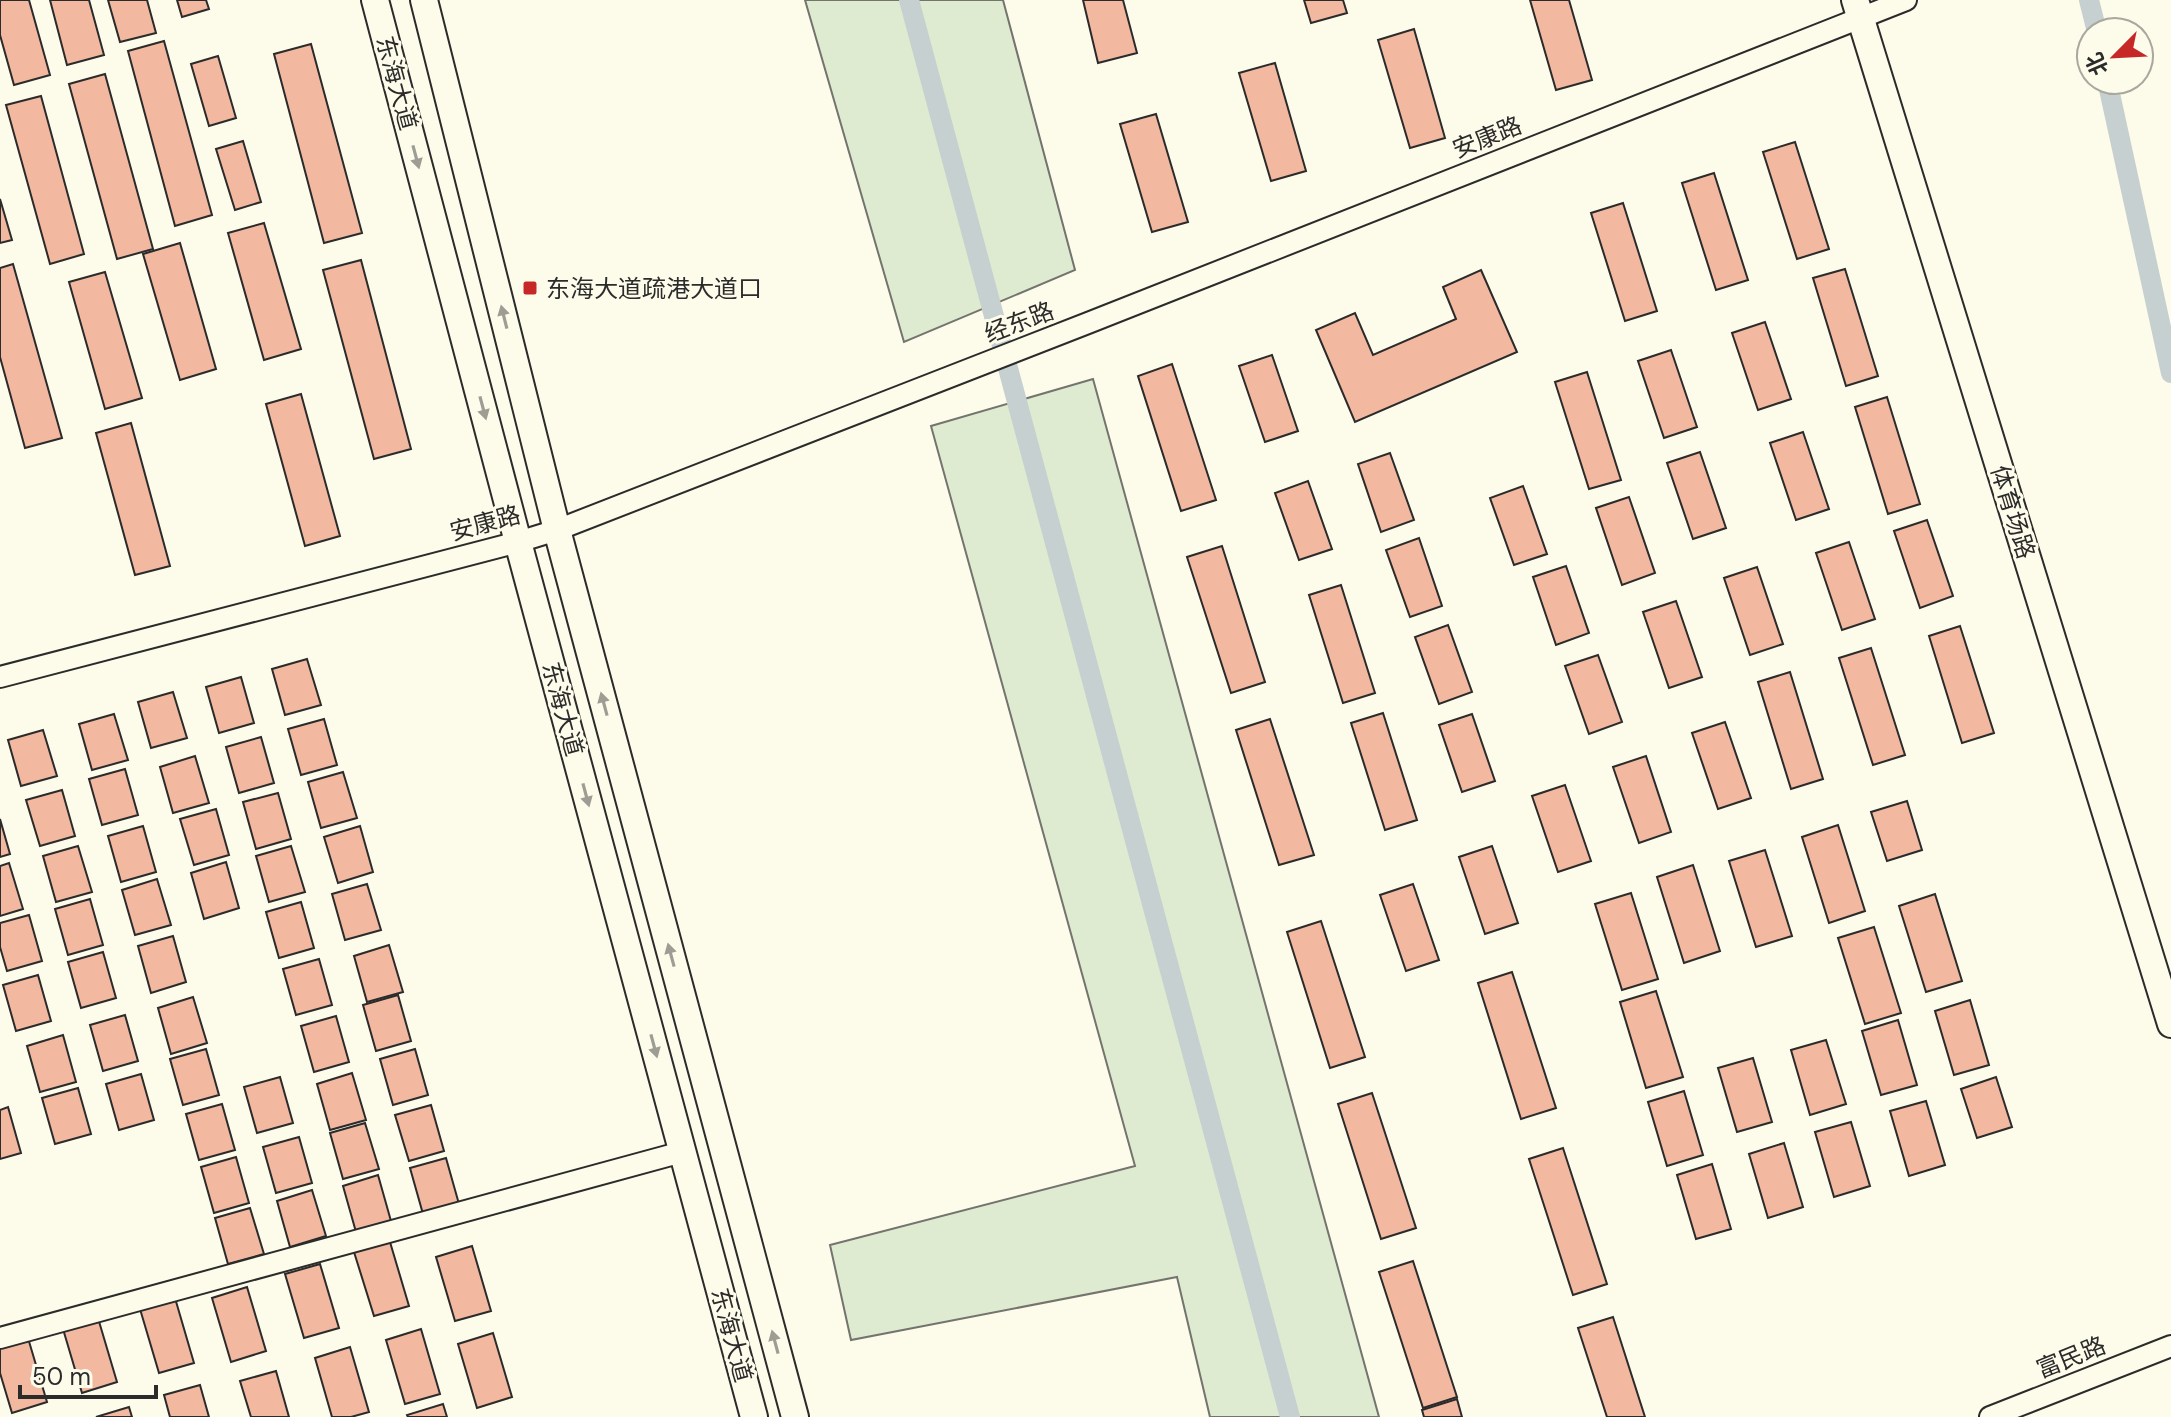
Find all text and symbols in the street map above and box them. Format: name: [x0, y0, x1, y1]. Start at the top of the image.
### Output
north arrow: [2075, 16, 2155, 96]
street label: 东海大道: [370, 33, 424, 133]
text: 北: [2079, 48, 2115, 80]
street label: 安康路: [1448, 109, 1526, 165]
one-way arrow: [411, 144, 423, 169]
place label: 东海大道疏港大道口: [546, 273, 762, 304]
marker: 东海大道疏港大道口: [521, 279, 539, 297]
street label: 经东路: [980, 295, 1058, 349]
one-way arrow: [497, 304, 510, 329]
one-way arrow: [477, 396, 489, 421]
street label: 体育场路: [1984, 462, 2042, 562]
street label: 安康路: [446, 499, 524, 547]
street label: 东海大道: [536, 659, 590, 759]
one-way arrow: [598, 692, 610, 717]
one-way arrow: [580, 782, 592, 807]
one-way arrow: [665, 943, 677, 968]
one-way arrow: [648, 1033, 660, 1058]
street label: 东海大道: [705, 1285, 759, 1385]
one-way arrow: [768, 1329, 781, 1353]
street label: 富民路: [2032, 1329, 2110, 1385]
scale bar: [20, 1349, 156, 1399]
text: 50 m: [32, 1361, 91, 1392]

